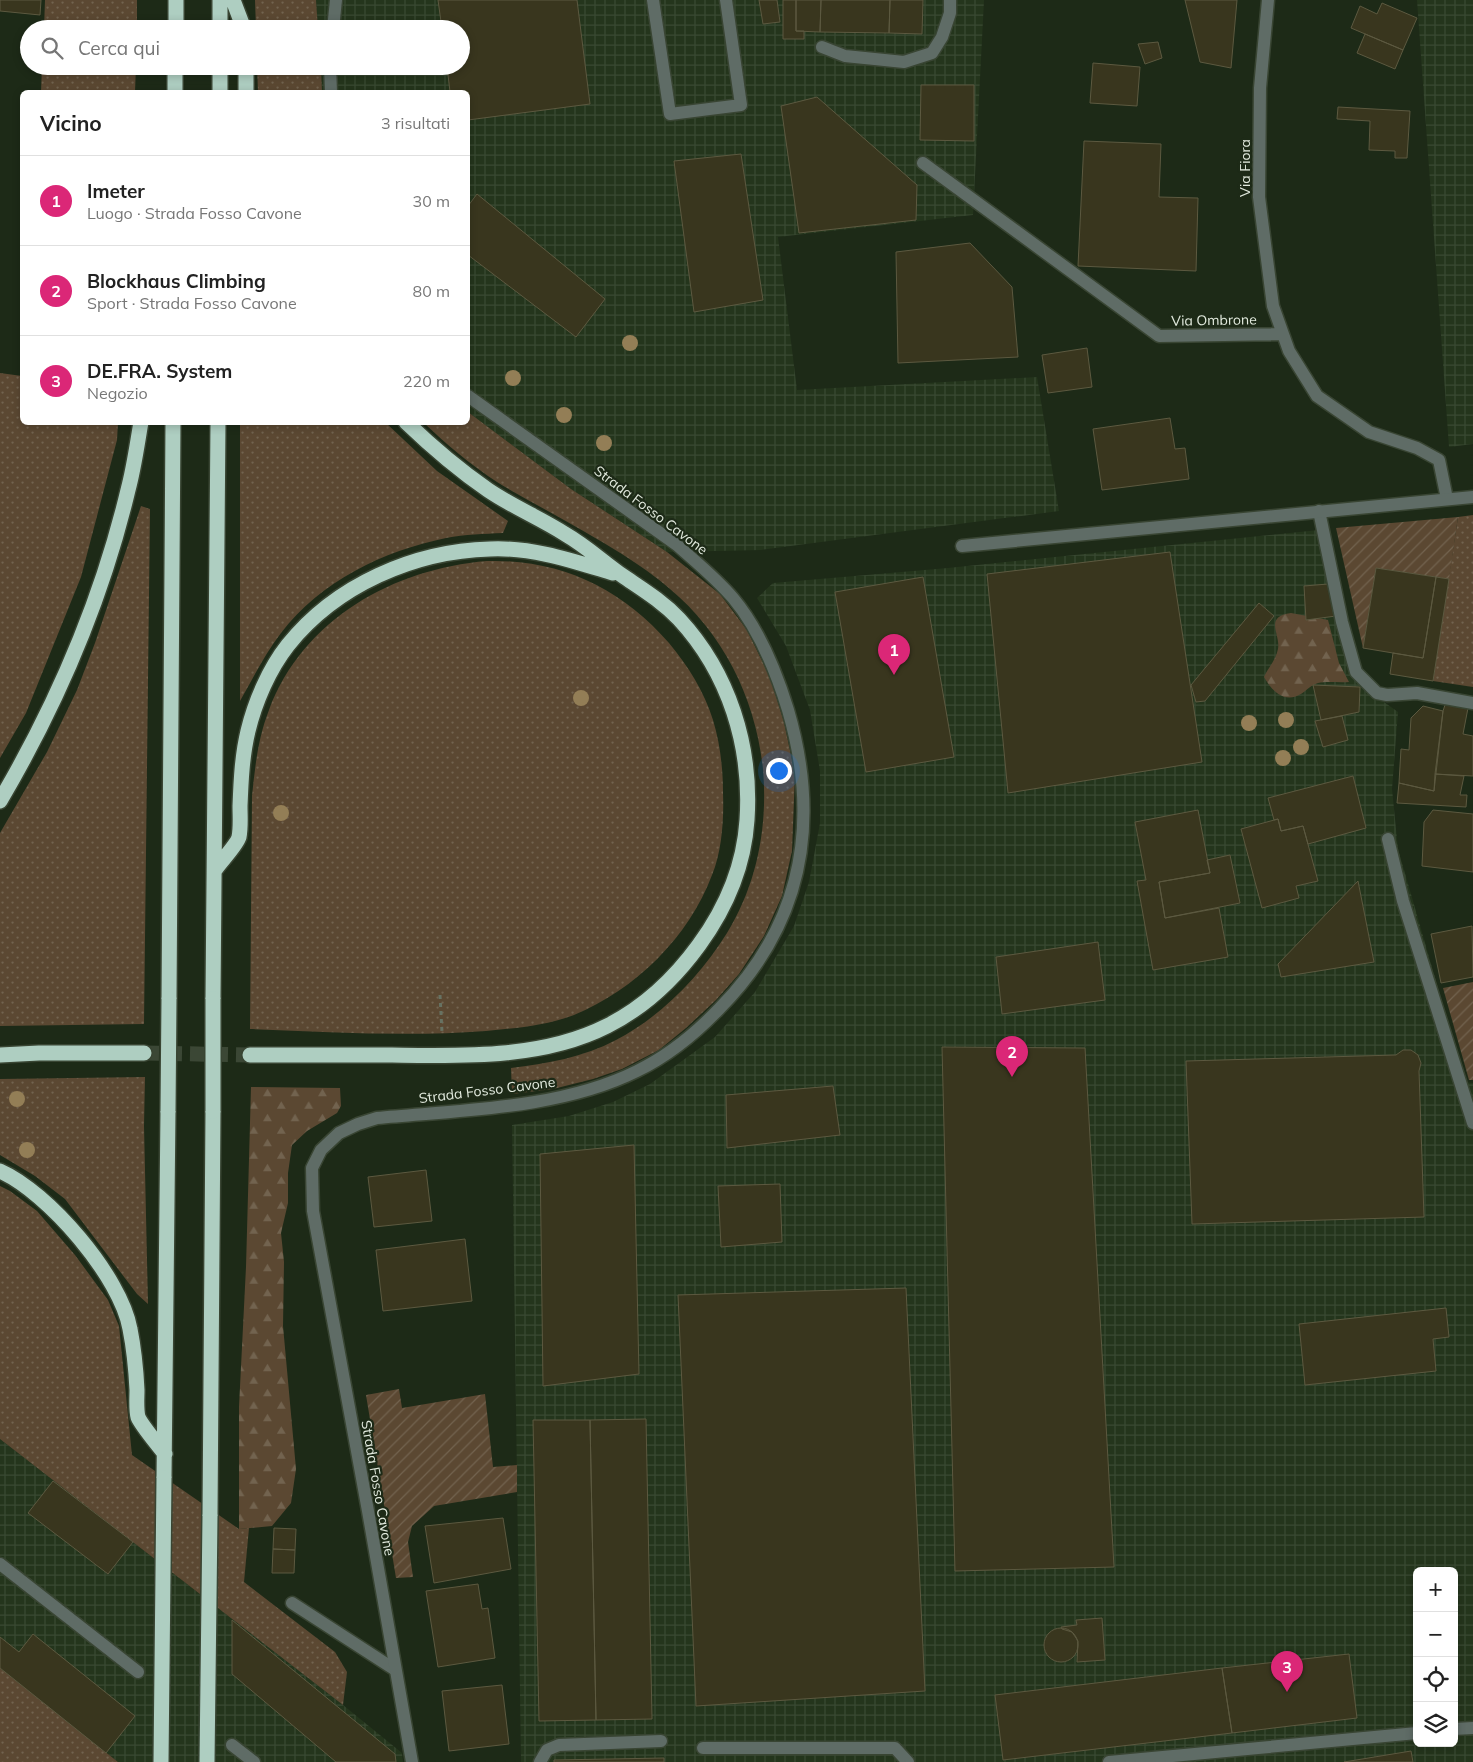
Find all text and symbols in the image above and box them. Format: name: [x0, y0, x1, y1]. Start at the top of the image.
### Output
search box: [20, 20, 470, 75]
icon: search: [38, 34, 66, 62]
text: Cerca qui: [78, 36, 160, 60]
text: Vicino: [40, 110, 102, 136]
text: 3 risultati: [381, 113, 450, 133]
street label: Via Fiora: [1236, 139, 1254, 197]
text: Imeter: [87, 179, 145, 203]
text: 1: [51, 191, 61, 211]
text: 30 m: [413, 191, 450, 211]
text: Luogo · Strada Fosso Cavone: [87, 203, 302, 223]
text: Blockhaus Climbing: [87, 269, 266, 293]
text: 2: [51, 281, 61, 301]
text: 80 m: [413, 281, 450, 301]
text: Sport · Strada Fosso Cavone: [87, 293, 297, 313]
street label: Via Ombrone: [1171, 310, 1257, 330]
text: DE.FRA. System: [87, 359, 232, 383]
text: 3: [51, 371, 61, 391]
text: 220 m: [403, 371, 450, 391]
text: Negozio: [87, 383, 148, 403]
street label: Strada Fosso Cavone: [591, 461, 711, 559]
pin: 1: [878, 634, 910, 675]
your location: [766, 758, 792, 784]
pin: 2: [996, 1036, 1028, 1077]
street label: Strada Fosso Cavone: [418, 1073, 556, 1107]
street label: Strada Fosso Cavone: [357, 1419, 399, 1557]
map controls: [1413, 1567, 1458, 1747]
button: +: [1413, 1567, 1458, 1612]
button: −: [1413, 1612, 1458, 1657]
pin: 3: [1271, 1651, 1303, 1692]
button: locate: [1413, 1657, 1458, 1702]
button: layers: [1413, 1702, 1458, 1747]

